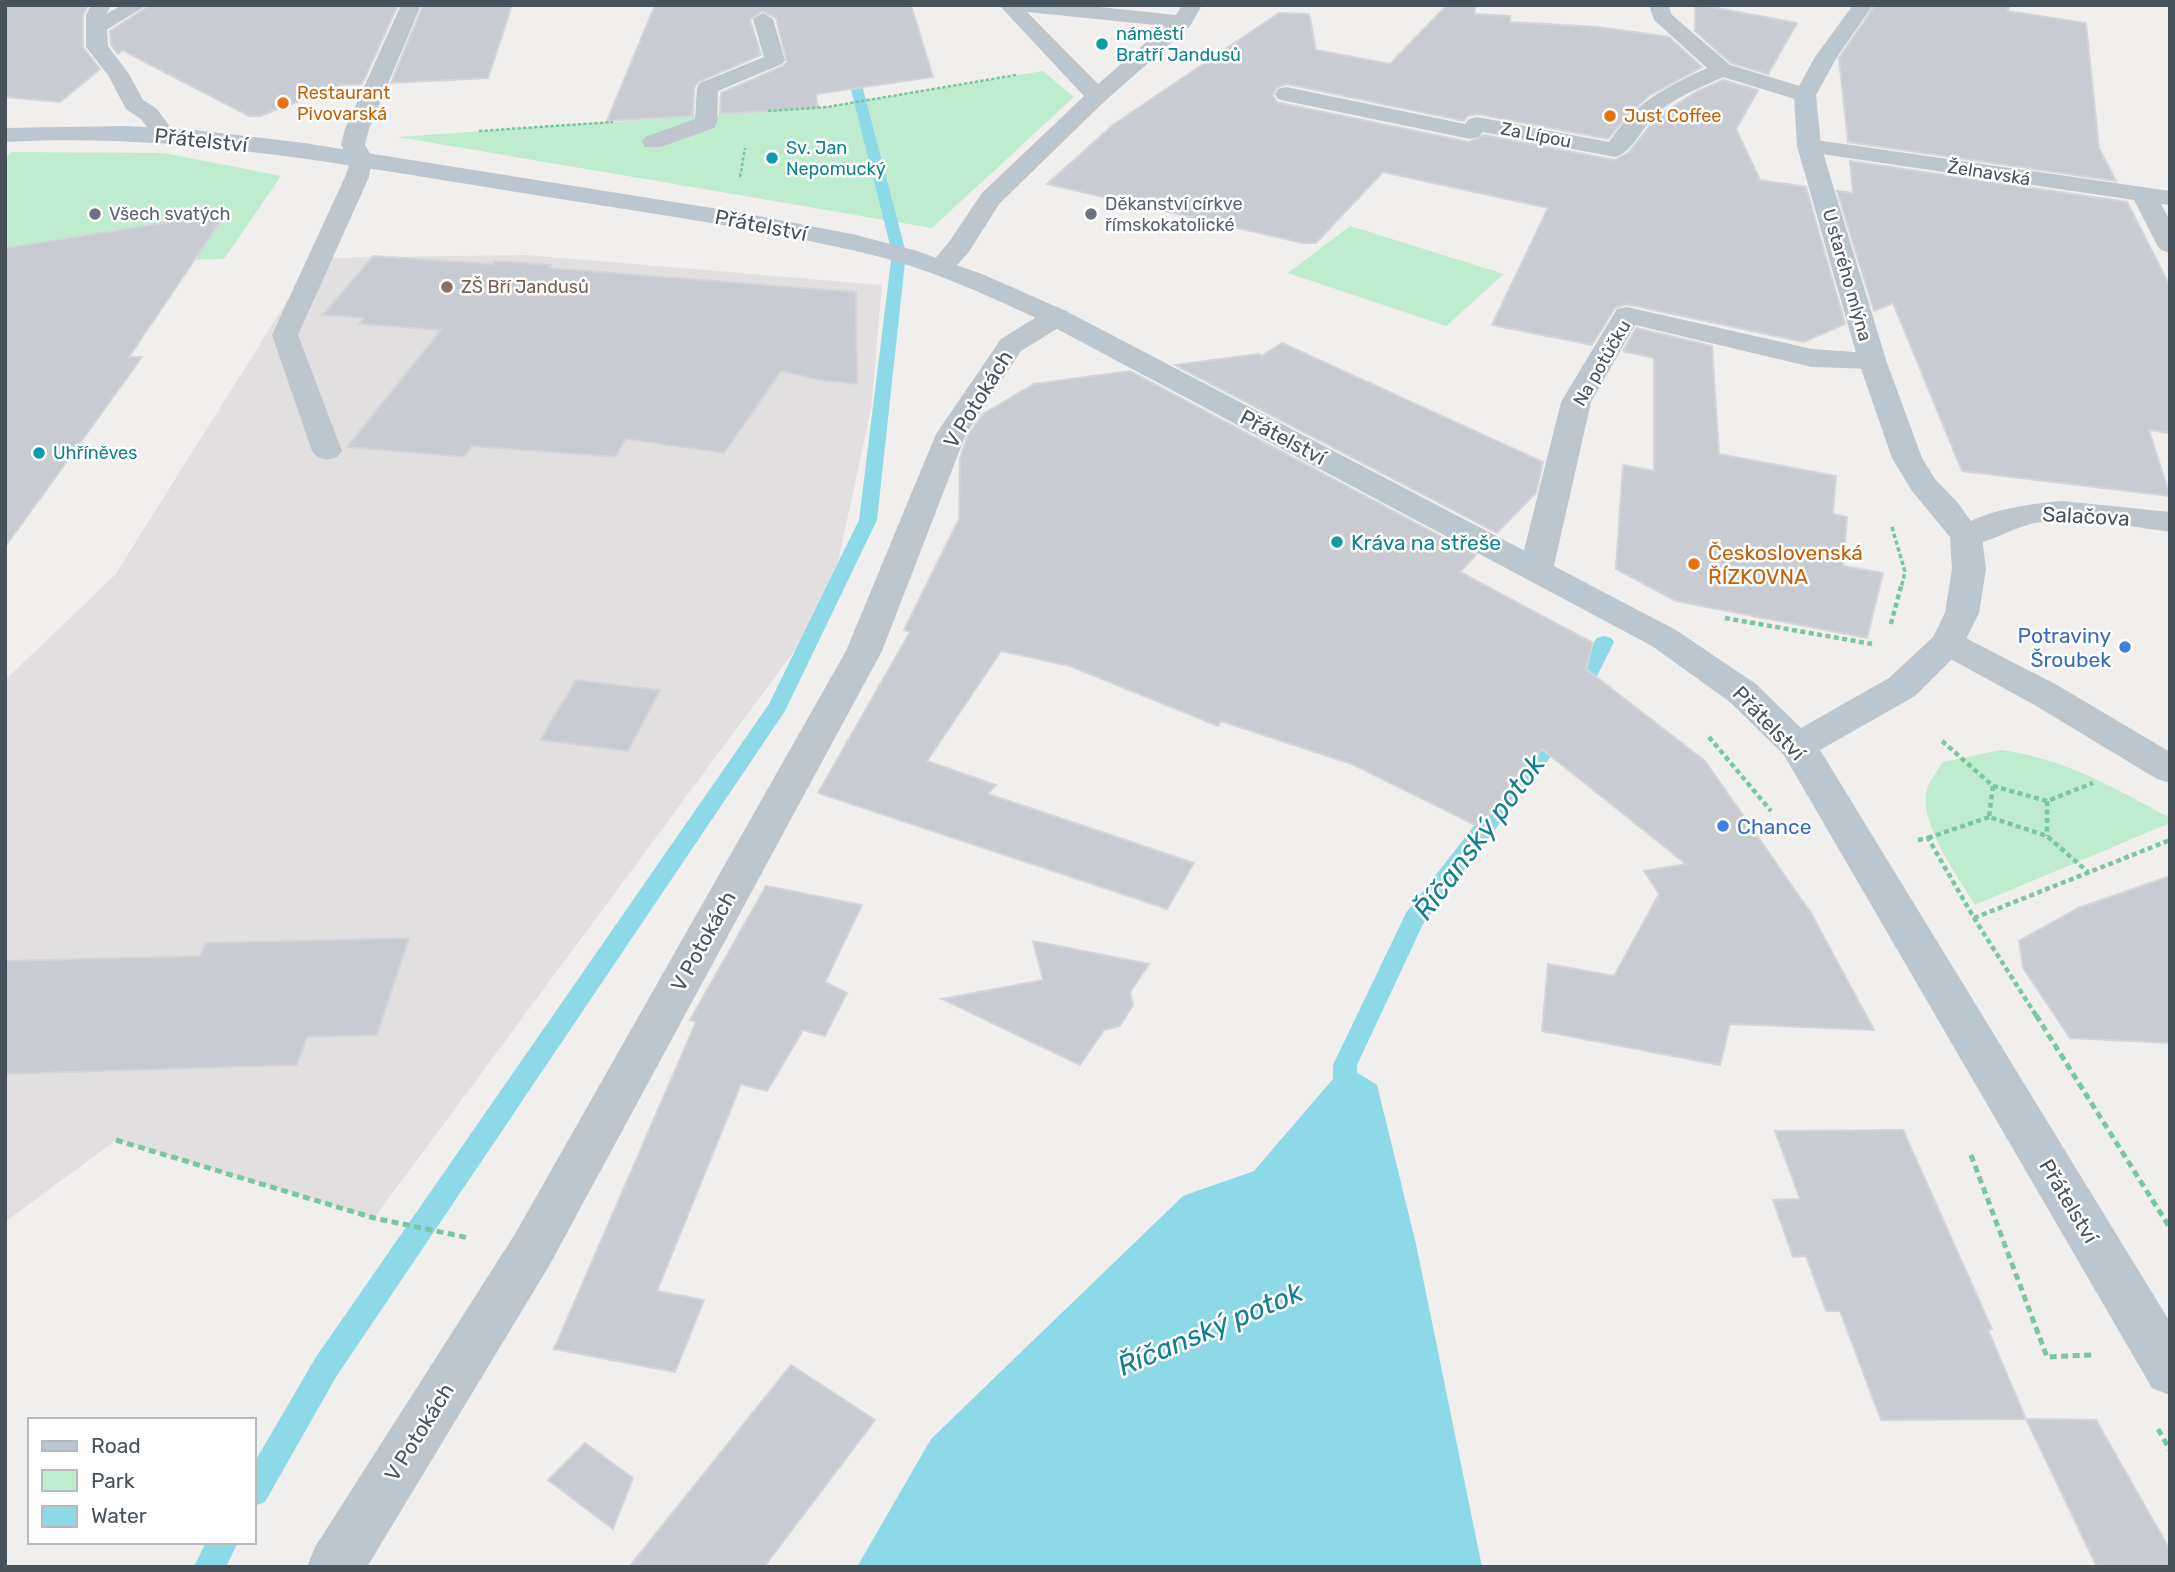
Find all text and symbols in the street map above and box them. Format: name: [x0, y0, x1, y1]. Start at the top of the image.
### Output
place label: náměstí Bratří Jandusů: [1116, 23, 1241, 66]
marker: náměstí Bratří Jandusů: [1094, 36, 1110, 52]
place label: Restaurant Pivovarská: [297, 82, 390, 125]
marker: Restaurant Pivovarská: [275, 95, 291, 111]
place label: Just Coffee: [1624, 105, 1721, 127]
marker: Just Coffee: [1602, 108, 1618, 124]
street label: Za Lípou: [1499, 117, 1573, 153]
street label: Přátelství: [153, 123, 250, 157]
place label: Sv. Jan Nepomucký: [786, 137, 886, 180]
marker: Sv. Jan Nepomucký: [764, 150, 780, 166]
street label: Želnavská: [1946, 156, 2032, 190]
place label: Děkanství církve římskokatolické: [1105, 193, 1243, 236]
place label: Všech svatých: [109, 203, 230, 225]
street label: Přátelství: [713, 204, 810, 246]
marker: Všech svatých: [87, 206, 103, 222]
marker: Děkanství církve římskokatolické: [1083, 206, 1099, 222]
street label: U starého mlýna: [1818, 206, 1876, 344]
place label: ZŠ Bří Jandusů: [461, 276, 589, 298]
marker: ZŠ Bří Jandusů: [439, 279, 455, 295]
street label: Na potůčku: [1569, 316, 1635, 410]
street label: V Potokách: [938, 346, 1018, 452]
street label: Přátelství: [1236, 404, 1331, 470]
place label: Uhříněves: [53, 442, 137, 464]
marker: Uhříněves: [31, 445, 47, 461]
street label: Salačova: [2042, 501, 2130, 531]
place label: Kráva na střeše: [1351, 530, 1501, 555]
marker: Kráva na střeše: [1329, 534, 1345, 550]
place label: Československá ŘÍZKOVNA: [1708, 540, 1863, 589]
marker: Československá ŘÍZKOVNA: [1686, 556, 1702, 572]
place label: Potraviny Šroubek: [2018, 623, 2111, 672]
marker: Potraviny Šroubek: [2117, 639, 2133, 655]
street label: Přátelství: [1728, 681, 1811, 766]
water label: Říčanský potok: [1406, 747, 1552, 926]
place label: Chance: [1737, 814, 1811, 839]
marker: Chance: [1715, 818, 1731, 834]
street label: V Potokách: [665, 887, 741, 995]
street label: Přátelství: [2034, 1154, 2104, 1248]
water label: Říčanský potok: [1112, 1275, 1308, 1383]
street label: V Potokách: [379, 1379, 459, 1485]
legend: [28, 1418, 256, 1544]
text: Road: [91, 1433, 141, 1458]
text: Park: [91, 1468, 135, 1493]
text: Water: [91, 1503, 147, 1528]

